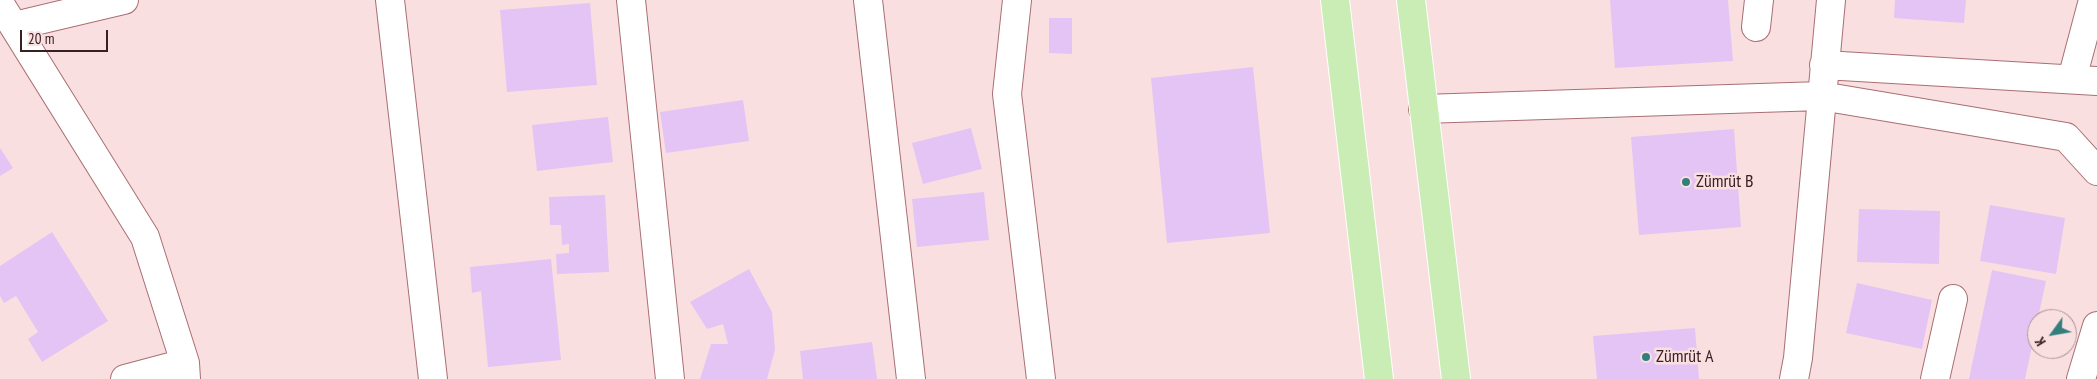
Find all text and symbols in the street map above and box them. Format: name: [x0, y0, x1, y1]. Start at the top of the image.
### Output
scale bar: [22, 20, 110, 52]
text: 20 m: [28, 29, 54, 48]
place label: Zümrüt B: [1696, 171, 1753, 193]
marker: Zümrüt B: [1680, 176, 1692, 188]
north arrow: [2027, 309, 2077, 359]
text: K: [2031, 334, 2050, 349]
place label: Zümrüt A: [1656, 346, 1713, 368]
marker: Zümrüt A: [1640, 351, 1652, 363]

